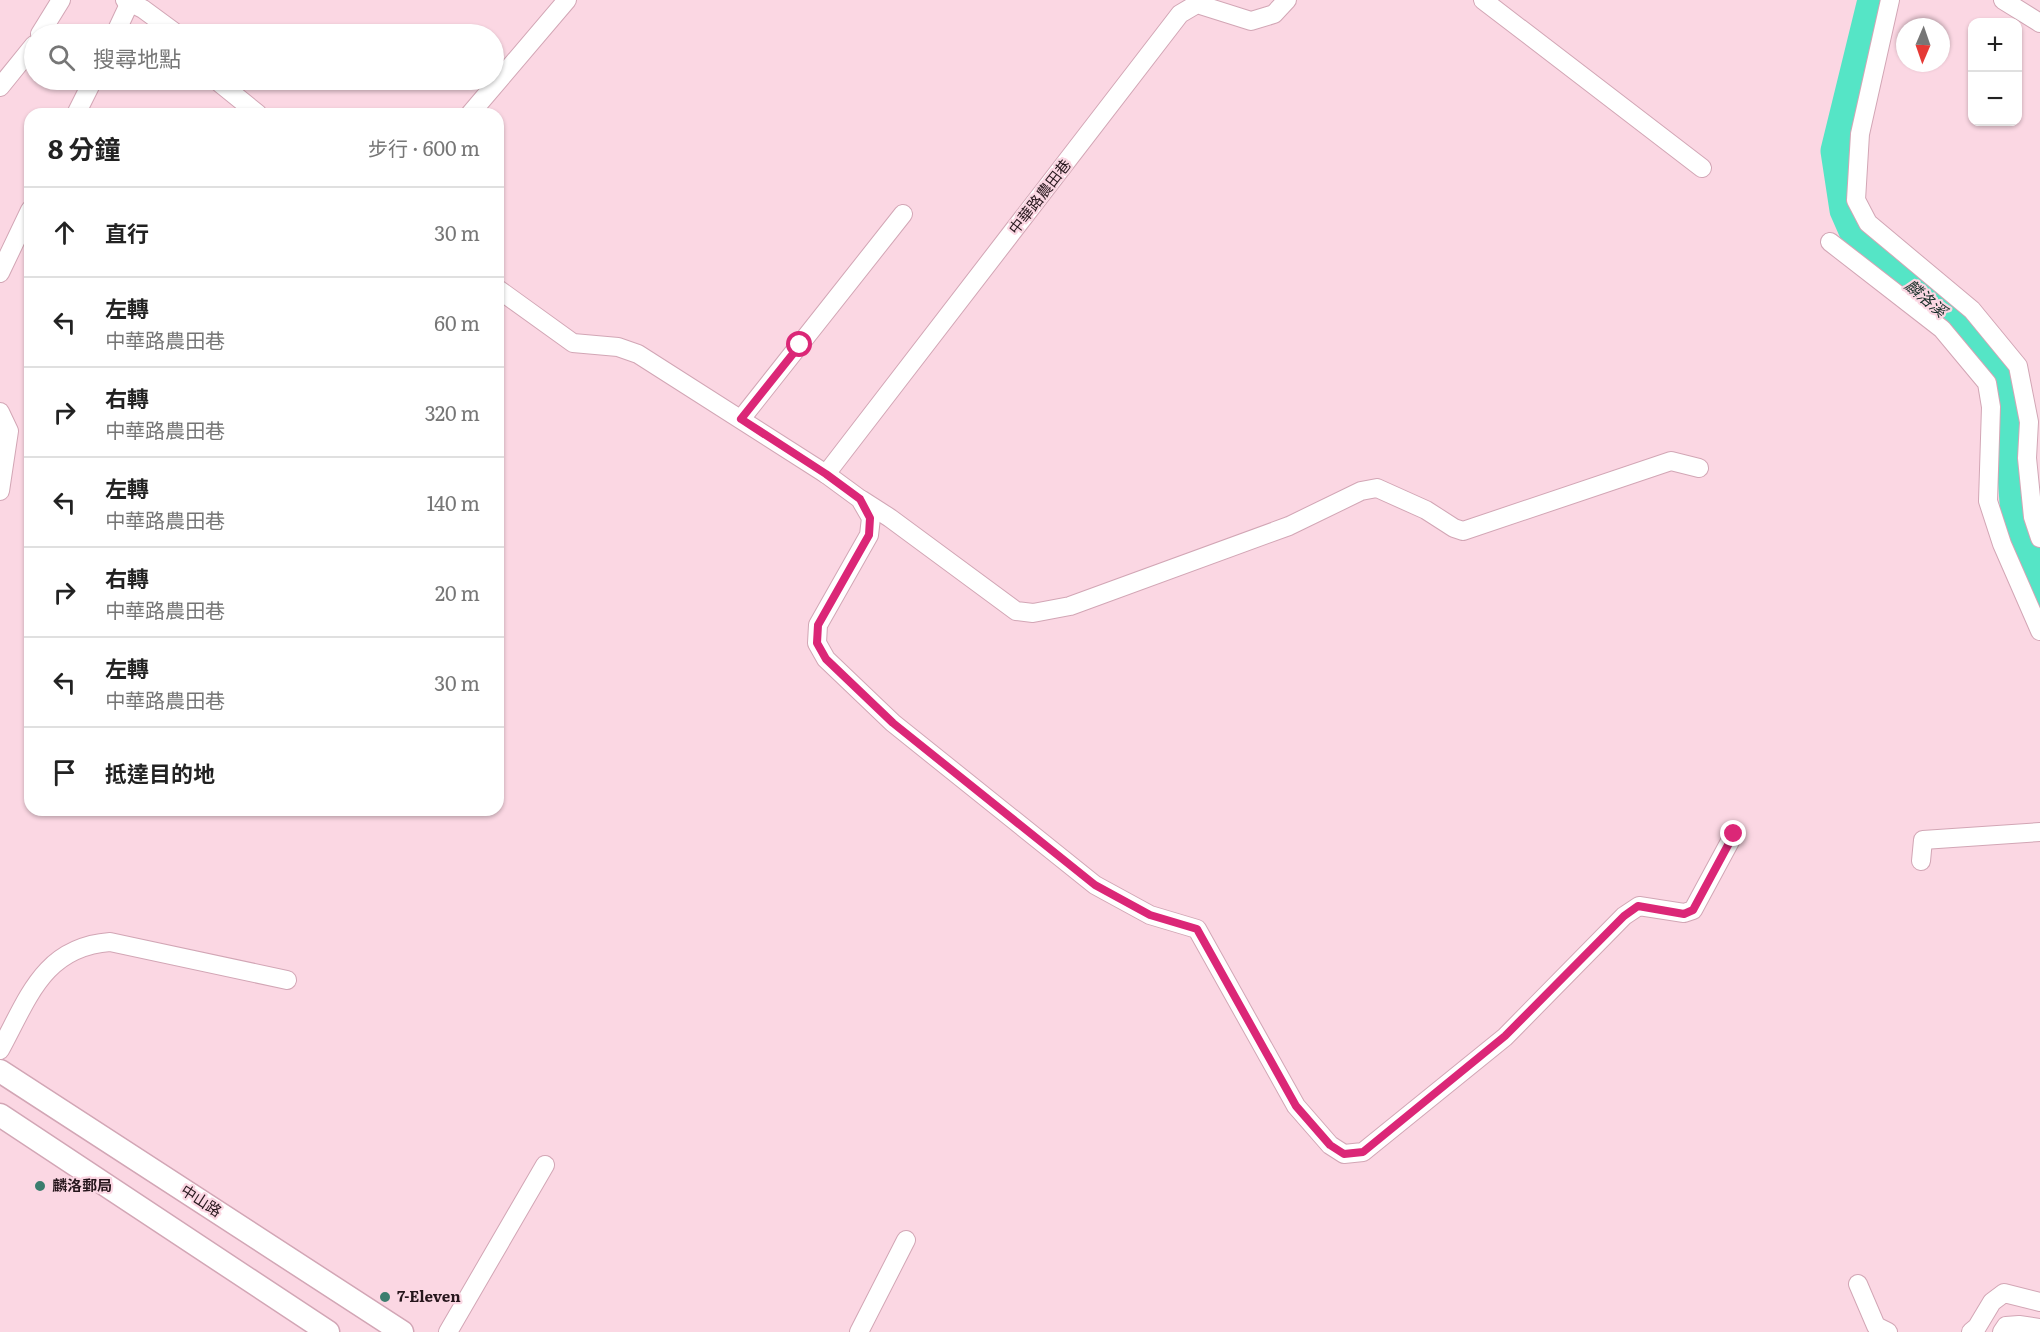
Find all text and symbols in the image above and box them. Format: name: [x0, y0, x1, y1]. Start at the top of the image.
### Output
north arrow: [1896, 18, 1950, 72]
map controls: [1968, 18, 2022, 126]
button: +: [1968, 18, 2022, 72]
search box: [24, 24, 504, 90]
icon: search: [45, 41, 78, 74]
text: 搜尋地點: [93, 41, 181, 74]
button: −: [1968, 72, 2022, 126]
text: 8 分鐘: [48, 128, 121, 167]
text: 步行 · 600 m: [368, 132, 480, 162]
street label: 中華路農田巷: [1002, 154, 1076, 239]
icon: ahead: [48, 216, 81, 249]
text: 直行: [105, 216, 149, 249]
text: 30 m: [434, 217, 480, 247]
water label: 麟洛溪: [1901, 273, 1954, 323]
text: 左轉: [105, 291, 149, 324]
icon: left: [48, 306, 81, 339]
text: 60 m: [434, 307, 480, 337]
text: 中華路農田巷: [105, 324, 225, 354]
route start: [786, 331, 812, 357]
text: 右轉: [105, 381, 149, 414]
icon: right: [48, 396, 81, 429]
text: 320 m: [425, 397, 480, 427]
text: 中華路農田巷: [105, 414, 225, 444]
text: 左轉: [105, 471, 149, 504]
icon: left: [48, 486, 81, 519]
text: 140 m: [427, 487, 480, 517]
text: 中華路農田巷: [105, 504, 225, 534]
text: 右轉: [105, 561, 149, 594]
icon: right: [48, 576, 81, 609]
text: 20 m: [435, 577, 480, 607]
text: 中華路農田巷: [105, 594, 225, 624]
text: 左轉: [105, 651, 149, 684]
icon: left: [48, 666, 81, 699]
text: 30 m: [434, 667, 480, 697]
text: 中華路農田巷: [105, 684, 225, 714]
icon: arrive: [48, 756, 81, 789]
text: 抵達目的地: [105, 756, 215, 789]
route end: [1720, 820, 1746, 846]
place label: 麟洛郵局: [52, 1173, 112, 1196]
street label: 中山路: [177, 1178, 227, 1222]
marker: 麟洛郵局: [33, 1179, 47, 1193]
place label: 7-Eleven: [397, 1284, 461, 1307]
marker: 7-Eleven: [378, 1290, 392, 1304]

